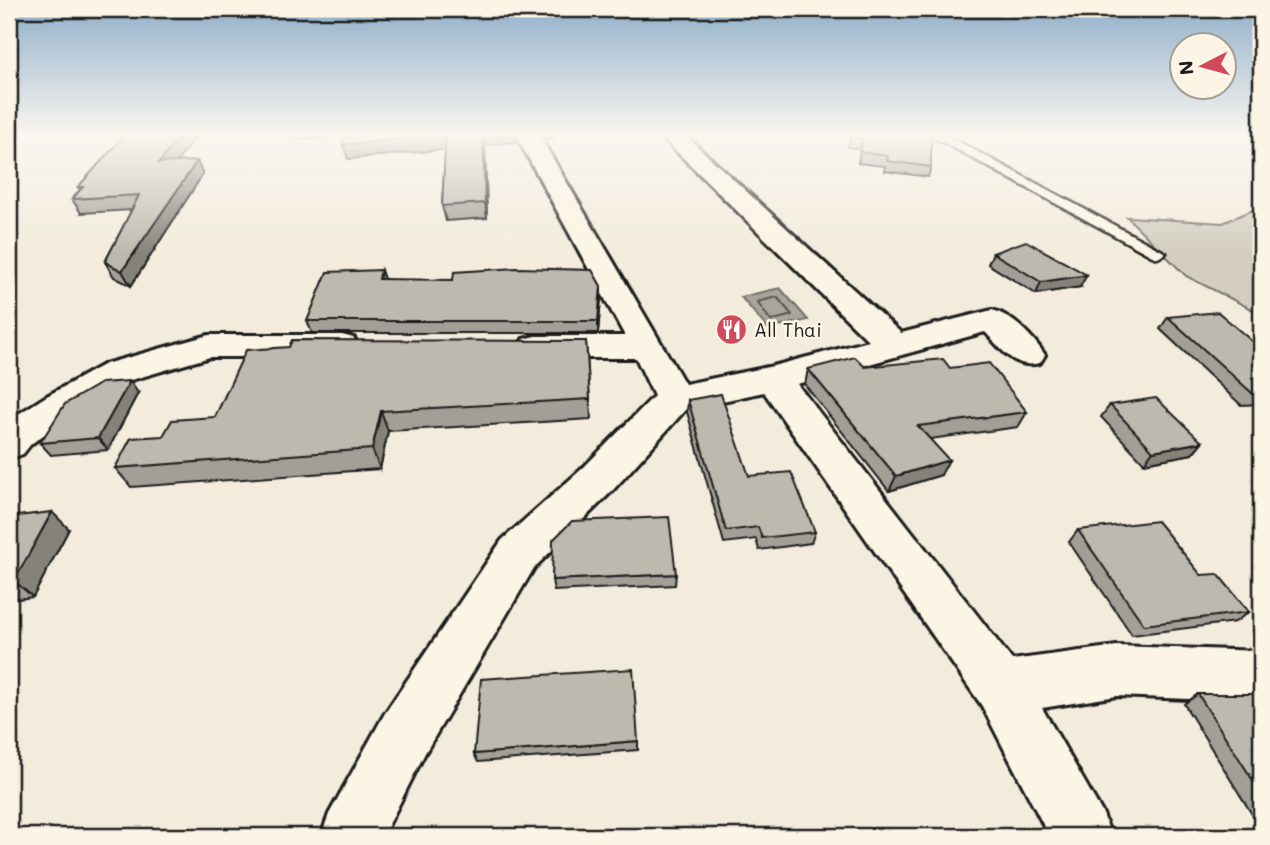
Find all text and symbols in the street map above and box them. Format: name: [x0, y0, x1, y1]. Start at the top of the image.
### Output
north arrow: [1168, 32, 1238, 102]
text: N: [1172, 59, 1199, 76]
restaurant icon: All Thai: [714, 313, 748, 347]
place label: All Thai: [754, 317, 822, 342]

